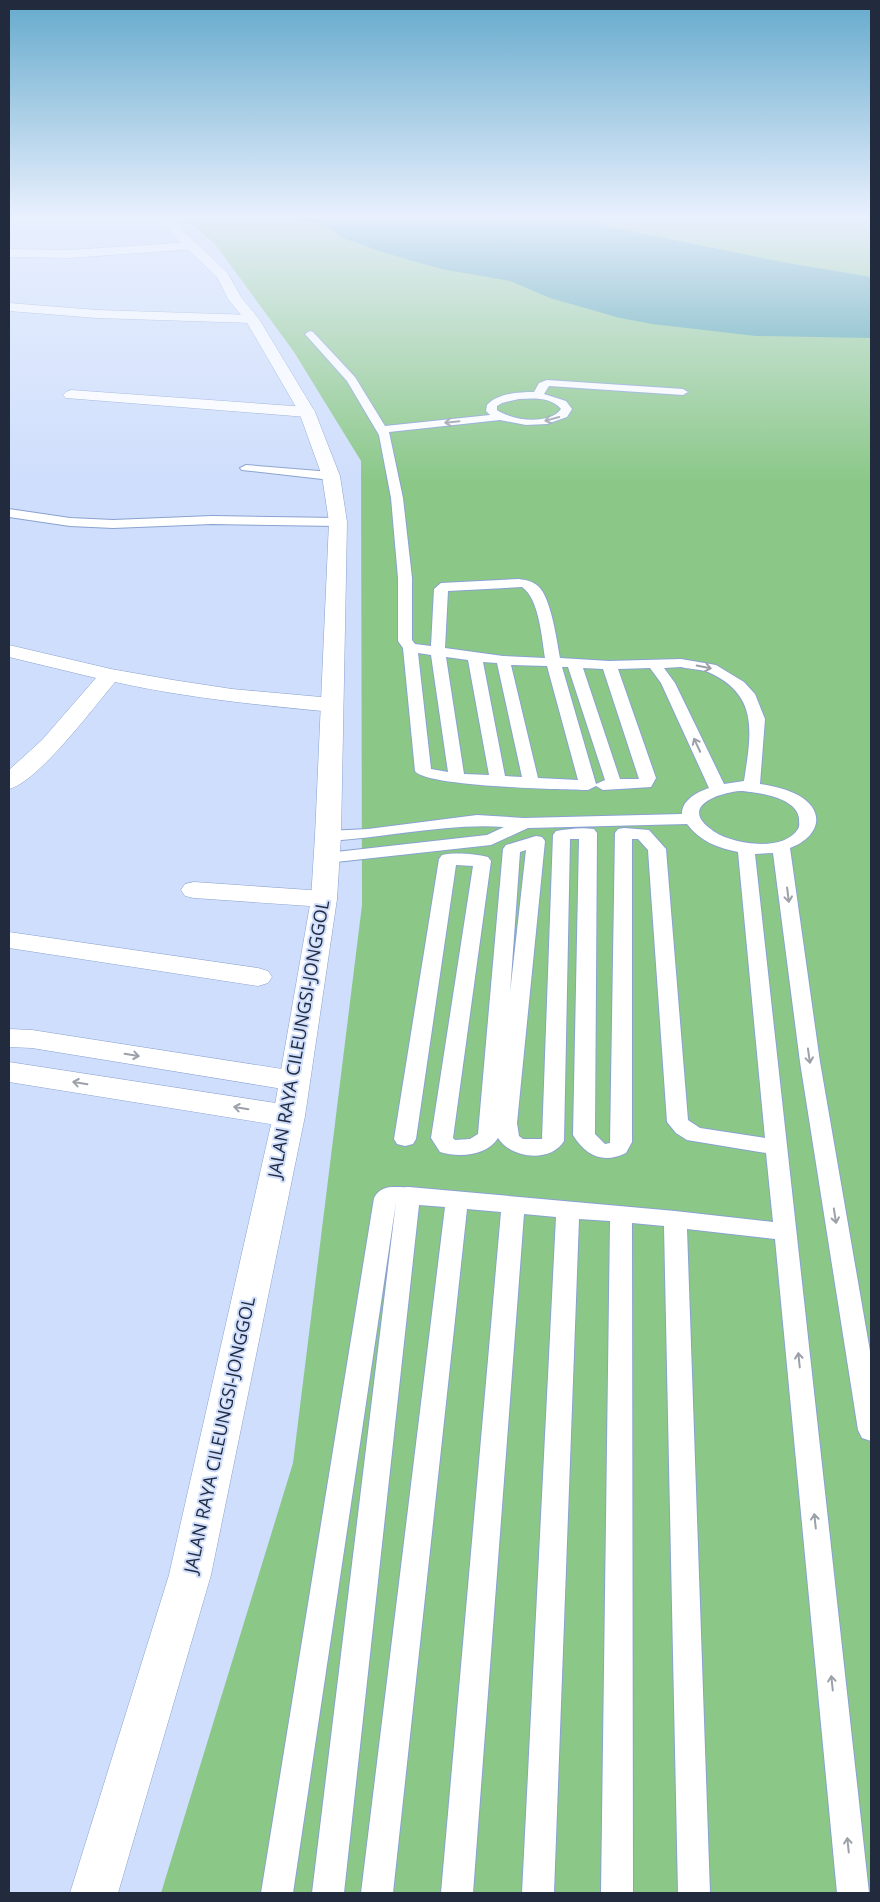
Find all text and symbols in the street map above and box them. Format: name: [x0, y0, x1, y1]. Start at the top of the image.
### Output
one-way arrow: [544, 415, 560, 424]
one-way arrow: [444, 417, 460, 427]
one-way arrow: [695, 663, 711, 672]
one-way arrow: [692, 738, 701, 753]
one-way arrow: [783, 886, 793, 902]
street label: JALAN RAYA CILEUNGSI-JONGGOL: [261, 898, 334, 1182]
one-way arrow: [804, 1047, 814, 1063]
one-way arrow: [124, 1050, 140, 1060]
one-way arrow: [73, 1077, 89, 1087]
one-way arrow: [233, 1103, 249, 1113]
one-way arrow: [831, 1208, 841, 1224]
street label: JALAN RAYA CILEUNGSI-JONGGOL: [178, 1294, 260, 1577]
one-way arrow: [794, 1352, 804, 1368]
one-way arrow: [810, 1514, 820, 1530]
one-way arrow: [827, 1675, 837, 1691]
one-way arrow: [843, 1837, 853, 1853]

